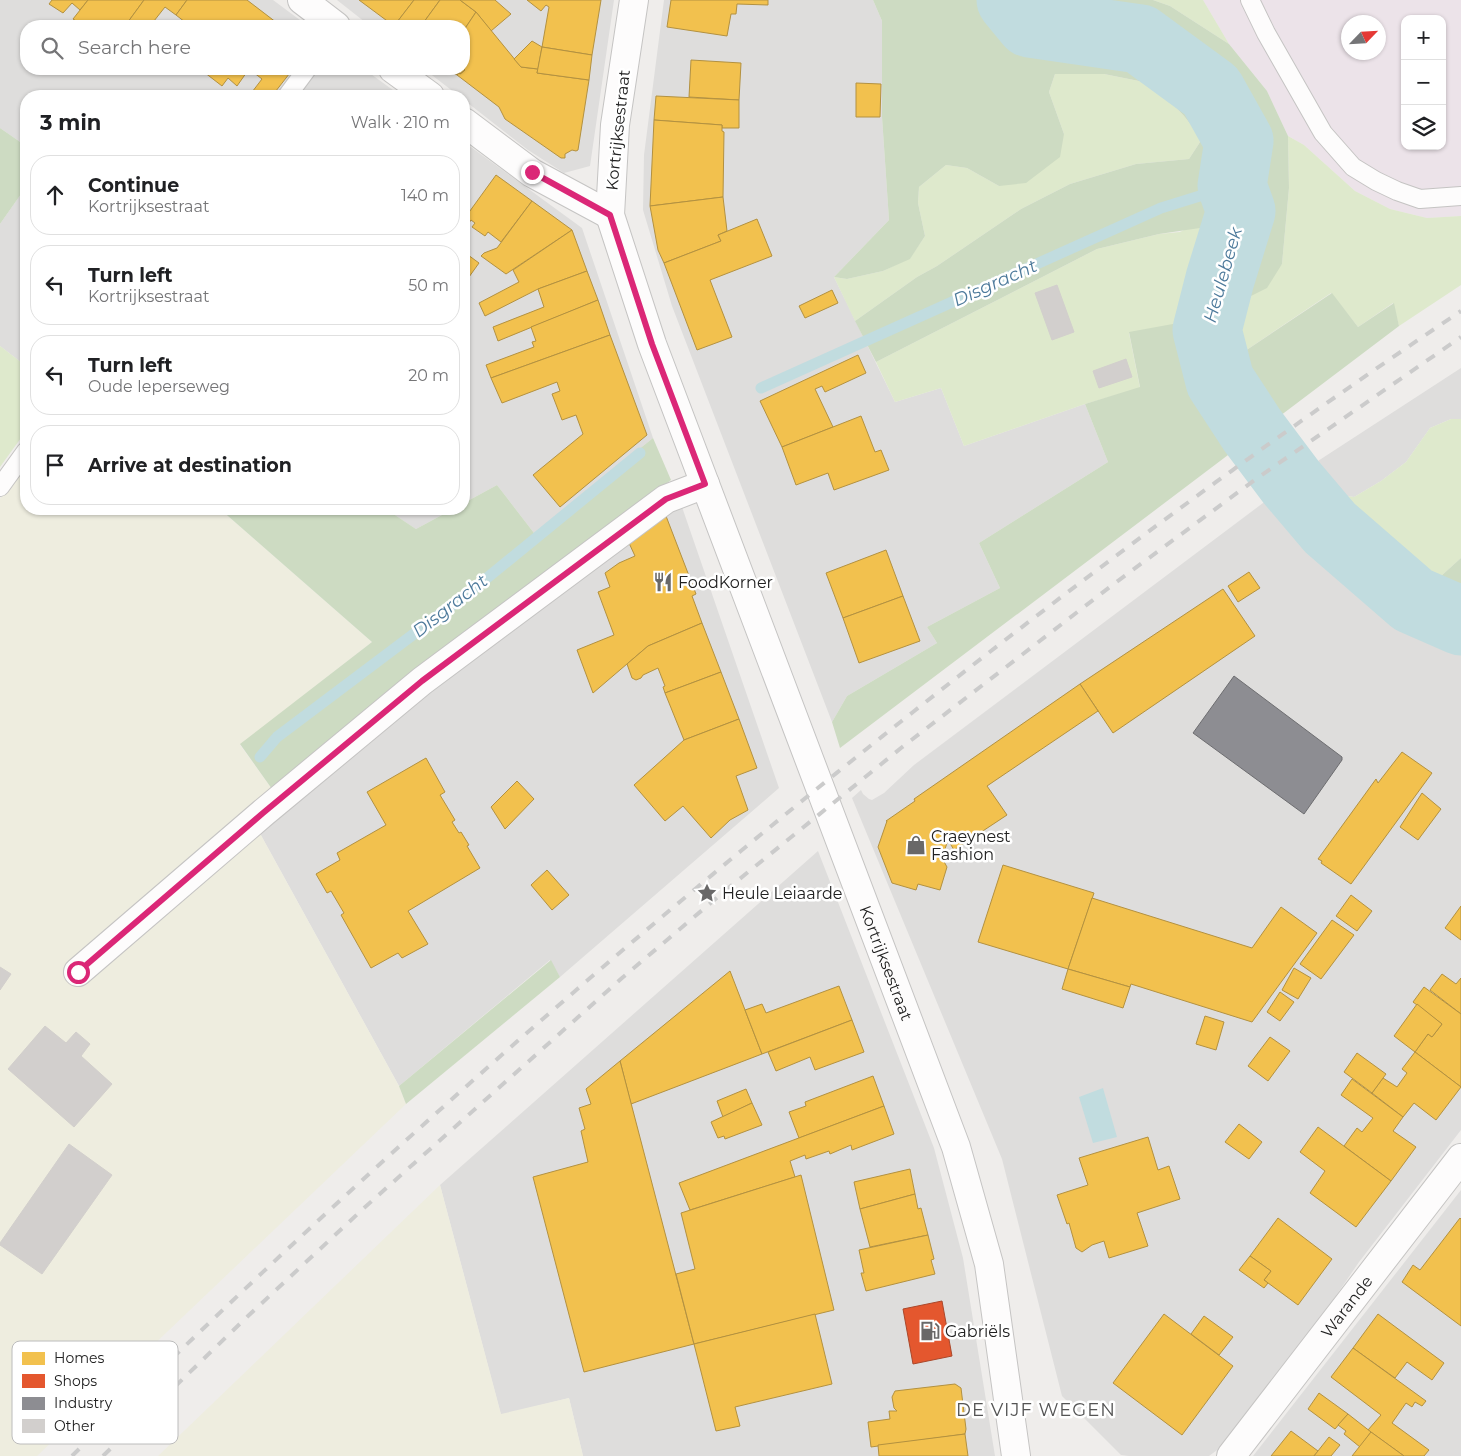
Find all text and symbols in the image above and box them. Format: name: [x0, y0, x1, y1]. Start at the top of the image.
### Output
north arrow: [1341, 15, 1386, 60]
map controls: [1401, 15, 1446, 150]
button: +: [1401, 15, 1446, 60]
search box: [20, 20, 470, 75]
icon: search: [38, 34, 66, 62]
text: Search here: [78, 36, 191, 59]
button: −: [1401, 60, 1446, 105]
street label: Kortrijksestraat: [602, 68, 634, 191]
button: layers: [1401, 105, 1446, 150]
text: 3 min: [40, 110, 101, 135]
text: Walk · 210 m: [351, 113, 450, 132]
route end: [521, 161, 544, 184]
text: Continue: [88, 174, 179, 197]
icon: ahead: [41, 181, 69, 209]
text: 140 m: [401, 186, 449, 205]
text: Kortrijksestraat: [88, 197, 209, 216]
water label: Heulebeek: [1199, 224, 1247, 325]
water label: Disgracht: [950, 254, 1041, 311]
text: Turn left: [88, 264, 173, 287]
icon: left: [41, 271, 69, 299]
text: 50 m: [408, 276, 449, 295]
text: Kortrijksestraat: [88, 287, 209, 306]
text: Turn left: [88, 354, 173, 377]
icon: left: [41, 361, 69, 389]
text: 20 m: [408, 366, 449, 385]
text: Oude Ieperseweg: [88, 377, 230, 396]
icon: arrive: [41, 451, 69, 479]
text: Arrive at destination: [88, 454, 292, 477]
water label: Disgracht: [408, 569, 493, 642]
restaurant icon: FoodKorner: [652, 571, 674, 593]
place label: FoodKorner: [678, 573, 773, 592]
place label: Craeynest Fashion: [931, 827, 1011, 864]
shop icon: Craeynest Fashion: [905, 834, 927, 856]
place icon: Heule Leiaarde: [696, 882, 718, 904]
place label: Heule Leiaarde: [722, 884, 842, 903]
street label: Kortrijksestraat: [856, 903, 917, 1024]
route start: [67, 961, 90, 984]
street label: Warande: [1317, 1272, 1376, 1341]
fuel station icon: Gabriëls: [919, 1320, 941, 1342]
place label: Gabriëls: [945, 1322, 1010, 1341]
legend: [12, 1341, 178, 1444]
text: Homes: [54, 1349, 104, 1367]
text: Shops: [54, 1372, 97, 1390]
text: Industry: [54, 1394, 113, 1412]
district label: DE VIJF WEGEN: [956, 1399, 1116, 1421]
text: Other: [54, 1417, 95, 1435]

